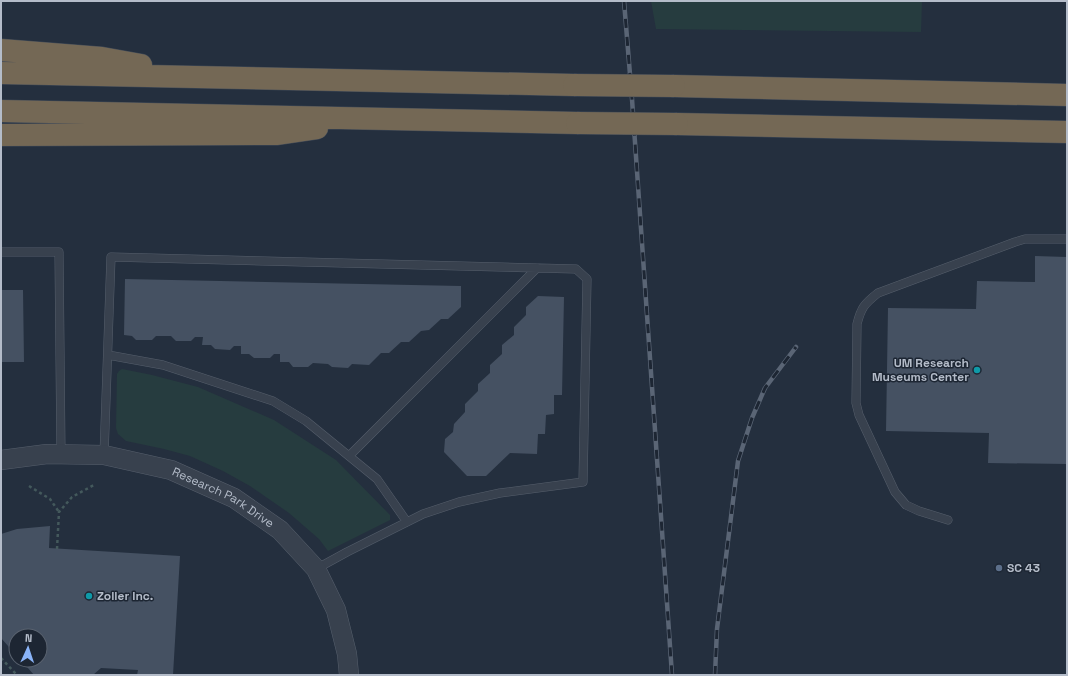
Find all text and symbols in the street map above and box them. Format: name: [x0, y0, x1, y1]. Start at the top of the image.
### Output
place label: UM Research Museums Center: [872, 355, 969, 385]
marker: UM Research Museums Center: [972, 365, 982, 375]
street label: Research Park Drive: [170, 464, 277, 531]
place label: SC 43: [1007, 560, 1040, 576]
marker: SC 43: [994, 563, 1004, 573]
place label: Zoller Inc.: [97, 588, 153, 604]
marker: Zoller Inc.: [84, 591, 94, 601]
north arrow: [8, 628, 48, 668]
text: N: [24, 631, 33, 645]

